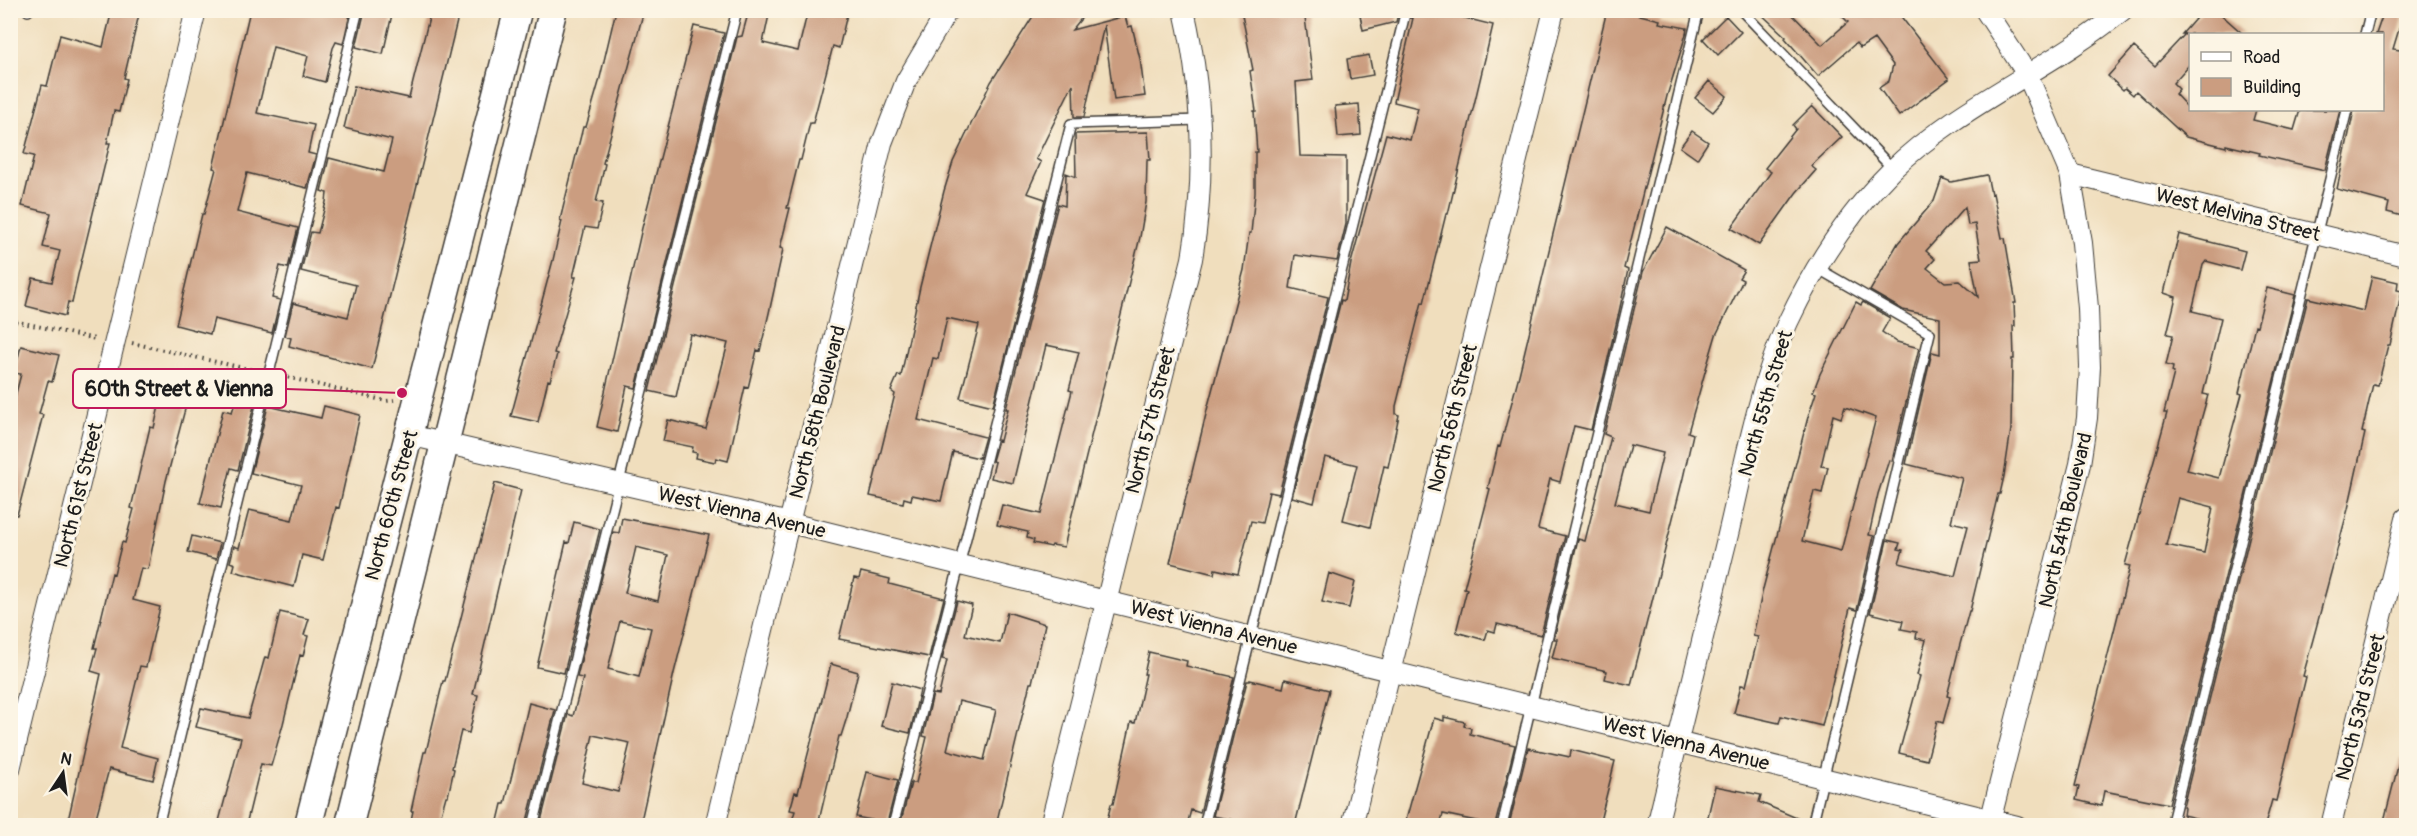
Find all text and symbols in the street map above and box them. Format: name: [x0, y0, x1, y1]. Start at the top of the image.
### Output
legend: [2189, 33, 2384, 111]
text: Road: [2243, 46, 2280, 69]
text: Building: [2243, 76, 2301, 99]
street label: West Melvina Street: [2153, 182, 2324, 247]
street label: North 58th Boulevard: [784, 323, 851, 501]
street label: North 55th Street: [1733, 326, 1799, 479]
street label: North 56th Street: [1422, 341, 1483, 495]
street label: North 57th Street: [1120, 343, 1181, 496]
callout: 60th Street & Vienna: [73, 369, 286, 408]
text: 60th Street & Vienna: [85, 376, 273, 403]
street label: North 61st Street: [48, 419, 109, 570]
street label: North 60th Street: [359, 426, 424, 583]
street label: North 54th Boulevard: [2033, 430, 2098, 610]
street label: West Vienna Avenue: [656, 481, 828, 544]
street label: West Vienna Avenue: [1128, 595, 1300, 660]
street label: North 53rd Street: [2330, 630, 2391, 783]
street label: West Vienna Avenue: [1600, 711, 1772, 776]
north arrow: [33, 743, 93, 803]
text: N: [59, 748, 74, 770]

